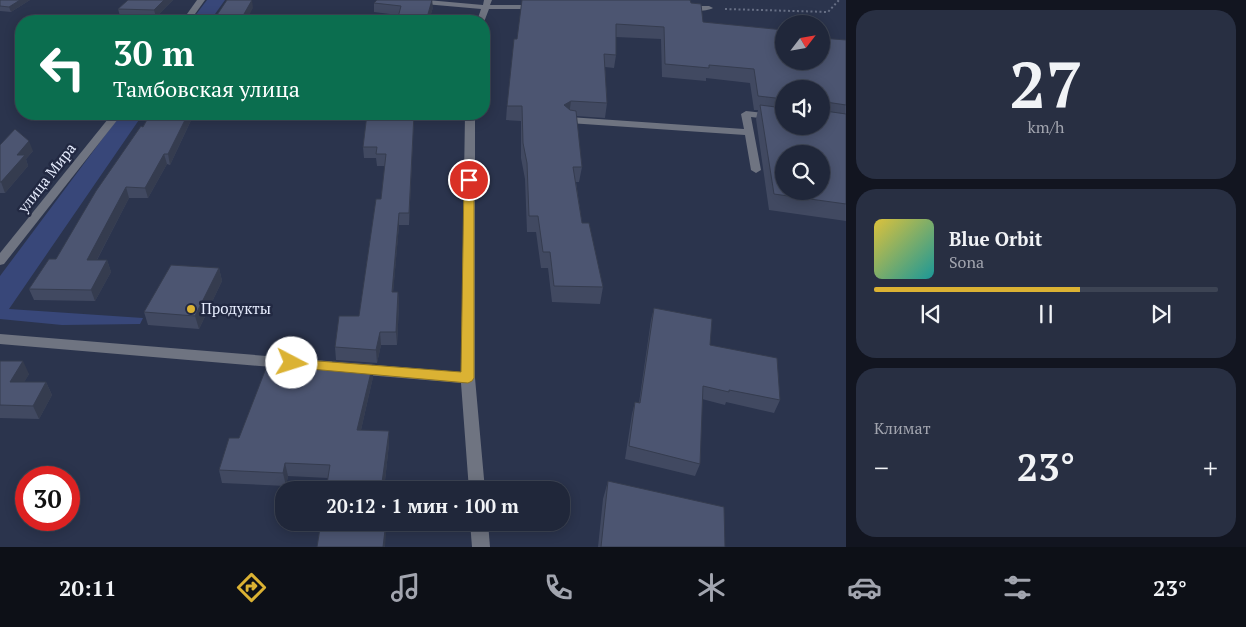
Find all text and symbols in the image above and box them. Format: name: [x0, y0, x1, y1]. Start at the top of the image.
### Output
north arrow: [775, 15, 830, 70]
map controls: [775, 15, 830, 200]
text: 30 m: [113, 30, 194, 76]
icon: left: [30, 35, 95, 100]
text: 27: [1009, 40, 1083, 127]
text: Тамбовская улица: [113, 74, 300, 103]
button: sound: [775, 80, 830, 135]
text: km/h: [1028, 116, 1064, 138]
street label: улица Мира: [12, 138, 80, 217]
button: search: [775, 145, 830, 200]
pin: [448, 159, 490, 201]
icon: arrive: [455, 166, 483, 194]
text: Blue Orbit: [949, 226, 1042, 251]
text: Sona: [949, 251, 984, 273]
place label: Продукты: [201, 298, 271, 318]
icon: previous: [917, 300, 945, 328]
icon: pause: [1032, 300, 1060, 328]
icon: next: [1147, 300, 1175, 328]
marker: Продукты: [185, 303, 197, 315]
position arrow: [265, 336, 317, 388]
text: Климат: [874, 417, 931, 439]
text: 23°: [1017, 442, 1075, 492]
text: −: [874, 449, 889, 486]
text: +: [1203, 449, 1218, 486]
speed limit sign: 30: [15, 466, 80, 531]
text: 20:12 · 1 мин · 100 m: [326, 493, 519, 518]
icon: directions: [234, 570, 269, 605]
icon: music: [388, 570, 423, 605]
icon: phone: [541, 570, 576, 605]
icon: climate: [694, 570, 729, 605]
icon: car: [847, 570, 882, 605]
icon: filters: [1000, 570, 1035, 605]
text: 20:11: [59, 573, 116, 602]
text: 23°: [1153, 573, 1187, 602]

